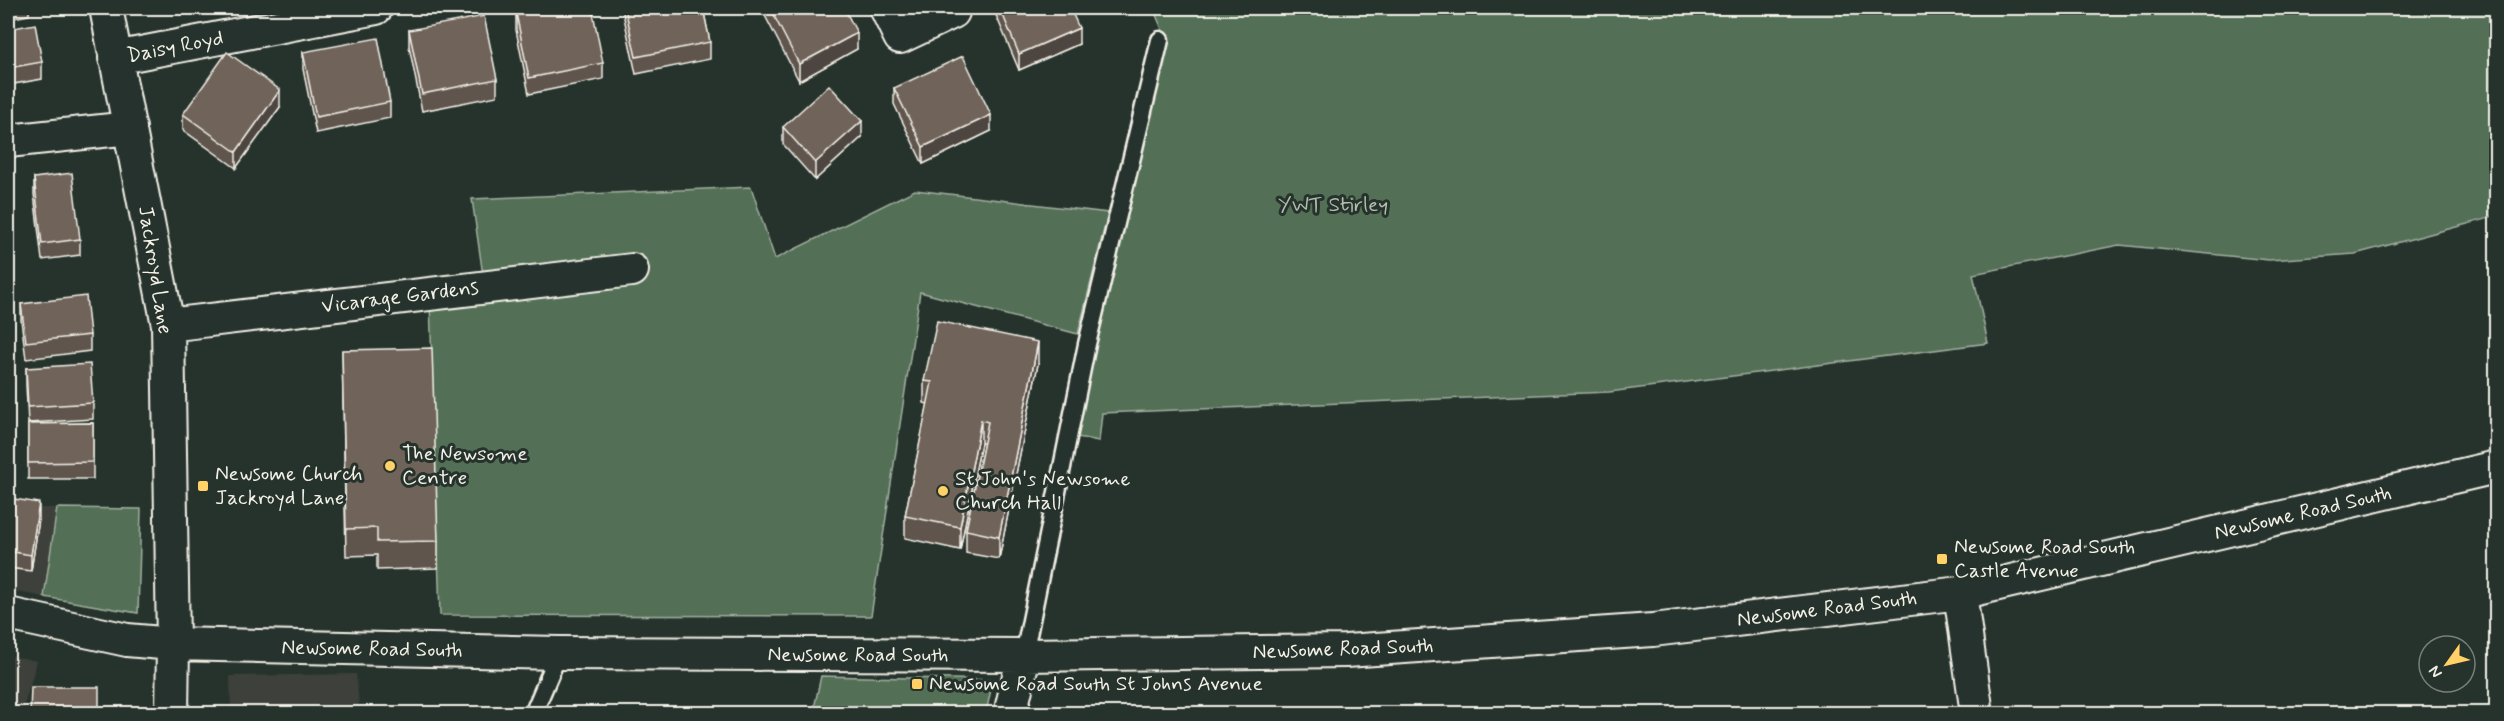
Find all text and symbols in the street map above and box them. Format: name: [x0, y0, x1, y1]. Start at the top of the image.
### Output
street label: Daisy Royd: [124, 24, 226, 70]
park label: YWT Stirley: [1278, 191, 1388, 219]
street label: Jackroyd Lane: [131, 204, 179, 336]
street label: Vicarage Gardens: [320, 273, 480, 321]
place label: The Newsome Centre: [402, 440, 528, 492]
marker: The Newsome Centre: [383, 459, 397, 473]
place label: Newsome Church Jackroyd Lane: [215, 460, 363, 512]
place label: St John's Newsome Church Hall: [955, 465, 1131, 517]
marker: Newsome Church Jackroyd Lane: [196, 479, 210, 493]
street label: Newsome Road South: [2212, 479, 2394, 547]
marker: St John's Newsome Church Hall: [936, 484, 950, 498]
place label: Newsome Road South Castle Avenue: [1954, 533, 2135, 585]
marker: Newsome Road South Castle Avenue: [1935, 552, 1949, 566]
street label: Newsome Road South: [1735, 584, 1919, 634]
street label: Newsome Road South: [1252, 632, 1434, 666]
street label: Newsome Road South: [281, 633, 463, 665]
north arrow: [2417, 634, 2477, 694]
street label: Newsome Road South: [767, 641, 949, 669]
text: N: [2424, 661, 2447, 682]
place label: Newsome Road South St Johns Avenue: [929, 670, 1263, 698]
marker: Newsome Road South St Johns Avenue: [910, 677, 924, 691]

